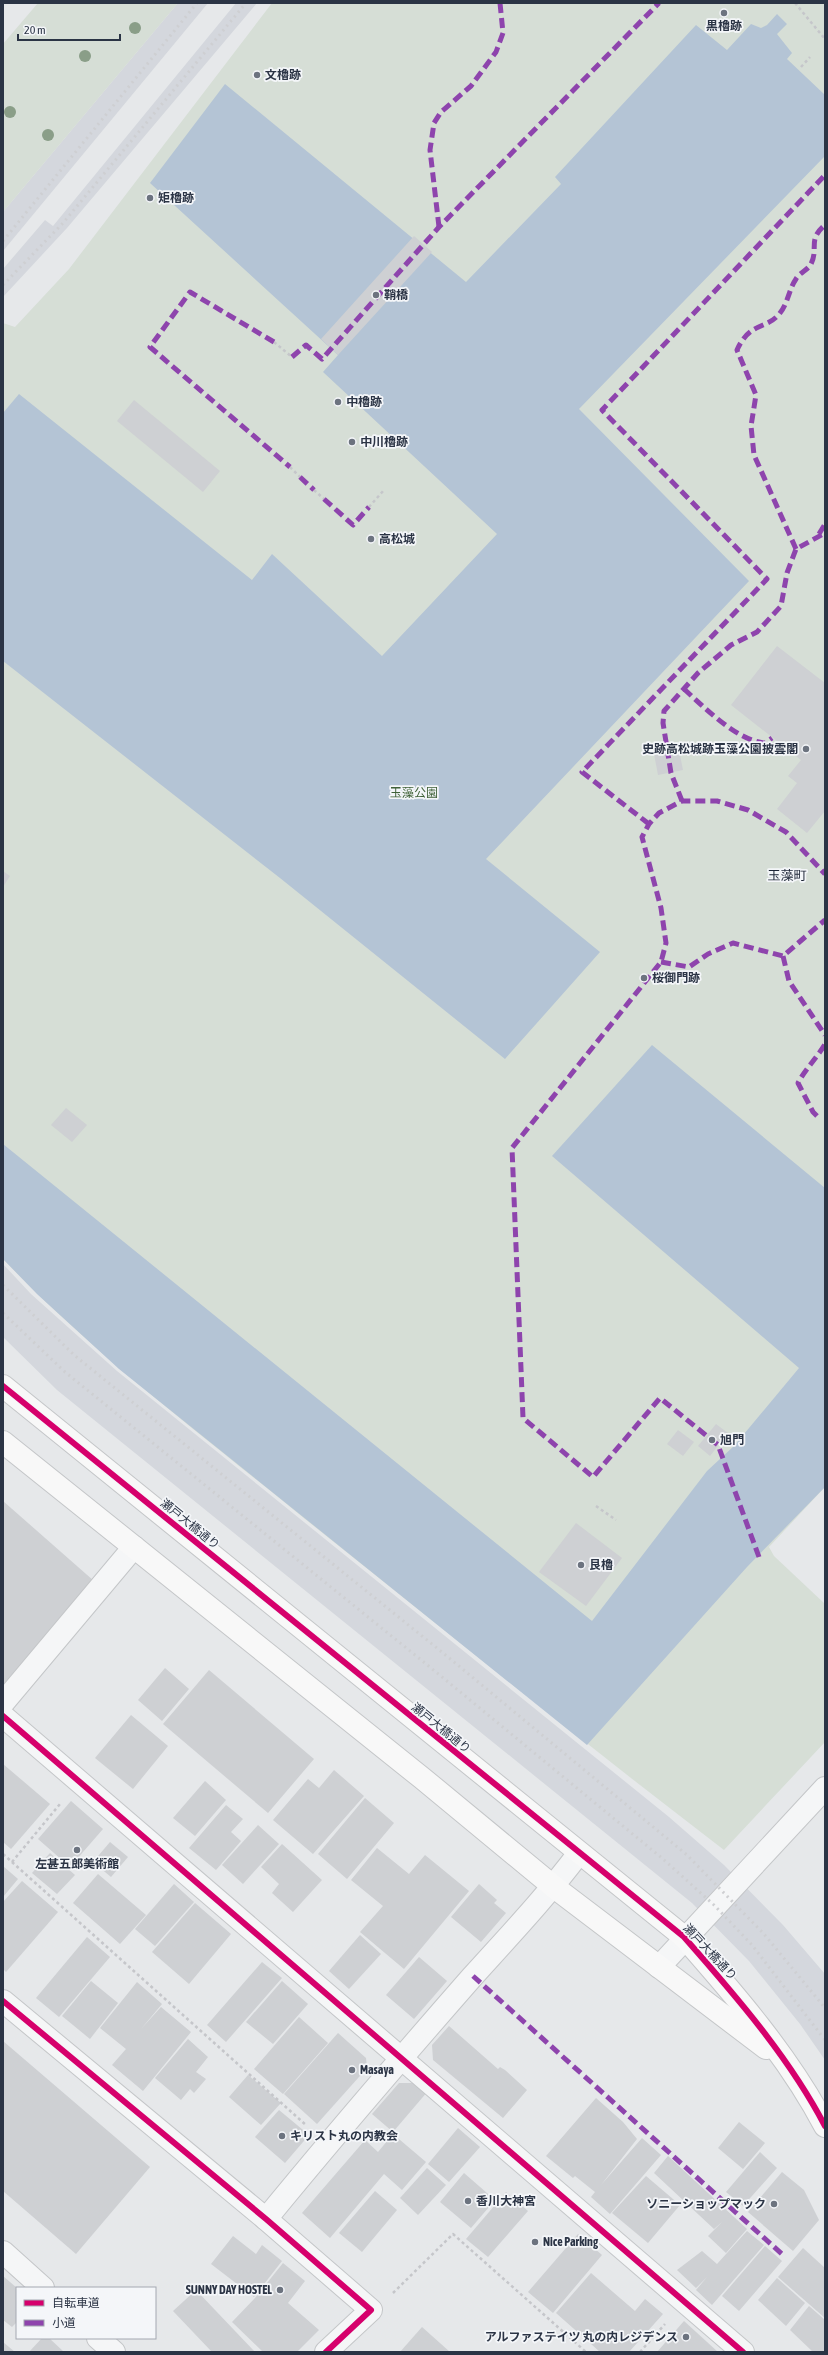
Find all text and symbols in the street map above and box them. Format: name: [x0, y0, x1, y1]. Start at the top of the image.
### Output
marker: 黒櫓跡: [719, 8, 729, 18]
scale bar: [18, 16, 120, 42]
place label: 黒櫓跡: [706, 19, 742, 33]
text: 20 m: [24, 23, 46, 37]
place label: 文櫓跡: [265, 68, 301, 82]
marker: 文櫓跡: [252, 70, 262, 80]
place label: 矩櫓跡: [158, 191, 194, 205]
marker: 矩櫓跡: [145, 193, 155, 203]
place label: 鞘橋: [384, 288, 409, 302]
marker: 鞘橋: [371, 290, 381, 300]
place label: 中櫓跡: [346, 395, 382, 409]
marker: 中櫓跡: [333, 397, 343, 407]
place label: 中川櫓跡: [360, 435, 408, 449]
marker: 中川櫓跡: [347, 437, 357, 447]
place label: 高松城: [379, 532, 415, 546]
marker: 高松城: [366, 534, 376, 544]
place label: 史跡高松城跡玉藻公園披雲閣: [642, 742, 798, 756]
marker: 史跡高松城跡玉藻公園披雲閣: [801, 744, 811, 754]
park label: 玉藻公園: [390, 786, 438, 800]
district label: 玉藻町: [767, 868, 807, 883]
place label: 桜御門跡: [652, 971, 700, 985]
marker: 桜御門跡: [639, 973, 649, 983]
place label: 旭門: [720, 1433, 744, 1447]
marker: 旭門: [707, 1435, 717, 1445]
street label: 瀬戸大橋通り: [158, 1496, 222, 1552]
place label: 艮櫓: [589, 1558, 613, 1572]
marker: 艮櫓: [576, 1560, 586, 1570]
street label: 瀬戸大橋通り: [409, 1700, 473, 1756]
marker: 左甚五郎美術館: [72, 1845, 82, 1855]
place label: 左甚五郎美術館: [35, 1857, 119, 1871]
street label: 瀬戸大橋通り: [680, 1921, 740, 1983]
place label: Masaya: [360, 2063, 394, 2077]
marker: Masaya: [347, 2065, 357, 2075]
place label: キリスト丸の内教会: [290, 2129, 398, 2143]
marker: キリスト丸の内教会: [277, 2131, 287, 2141]
place label: 香川大神宮: [476, 2194, 536, 2208]
marker: 香川大神宮: [463, 2196, 473, 2206]
place label: ソニーショップマック: [646, 2197, 766, 2211]
marker: ソニーショップマック: [769, 2199, 779, 2209]
place label: Nice Parking: [543, 2235, 599, 2249]
marker: Nice Parking: [530, 2237, 540, 2247]
place label: SUNNY DAY HOSTEL: [186, 2283, 272, 2297]
marker: SUNNY DAY HOSTEL: [275, 2285, 285, 2295]
legend: [16, 2287, 156, 2339]
text: 自転車道: [52, 2296, 100, 2310]
text: 小道: [52, 2316, 76, 2330]
place label: アルファステイツ 丸の内レジデンス: [485, 2330, 678, 2344]
marker: アルファステイツ 丸の内レジデンス: [681, 2332, 691, 2342]

